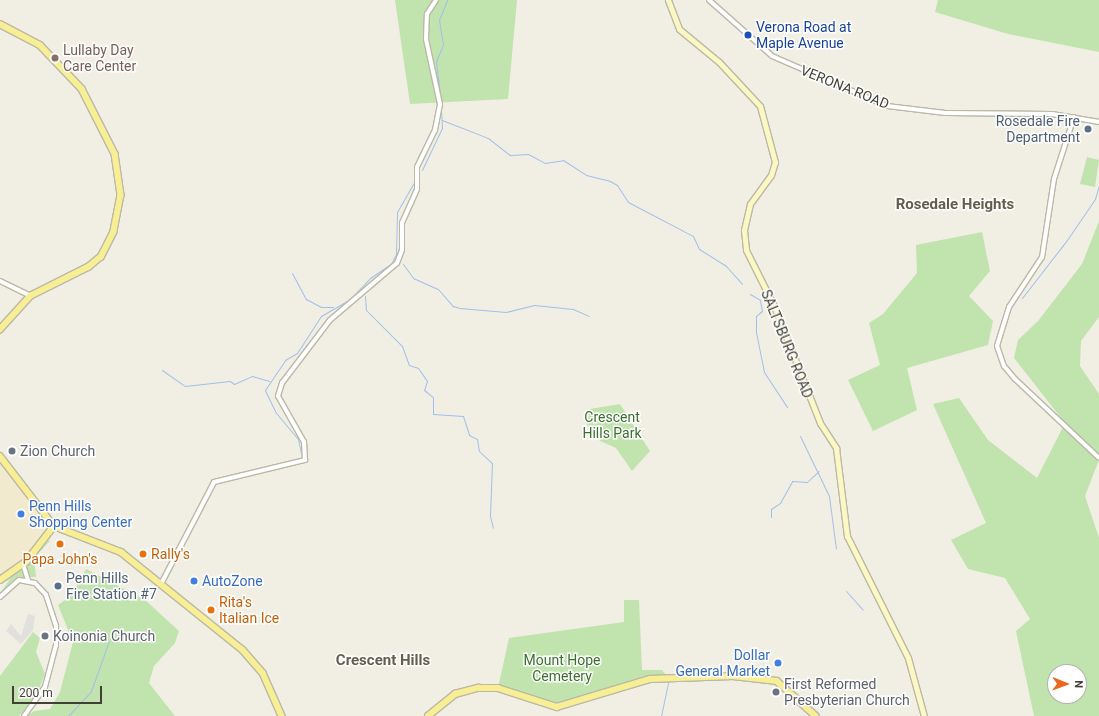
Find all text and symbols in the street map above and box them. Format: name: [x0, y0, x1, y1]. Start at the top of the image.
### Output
place label: Verona Road at Maple Avenue: [756, 19, 851, 52]
marker: Verona Road at Maple Avenue: [743, 30, 753, 40]
place label: Lullaby Day Care Center: [63, 42, 136, 74]
marker: Lullaby Day Care Center: [50, 53, 60, 63]
street label: VERONA ROAD: [798, 62, 892, 112]
place label: Rosedale Fire Department: [996, 113, 1080, 146]
marker: Rosedale Fire Department: [1083, 124, 1093, 134]
district label: Rosedale Heights: [896, 196, 1014, 214]
street label: SALTSBURG ROAD: [758, 287, 816, 401]
park label: Crescent Hills Park: [582, 409, 642, 442]
place label: Zion Church: [20, 443, 95, 459]
marker: Zion Church: [7, 446, 17, 456]
place label: Penn Hills Shopping Center: [29, 498, 132, 530]
marker: Penn Hills Shopping Center: [16, 509, 26, 519]
marker: Papa John's: [55, 539, 65, 549]
place label: Rally's: [151, 546, 190, 562]
marker: Rally's: [138, 549, 148, 559]
place label: Papa John's: [23, 551, 97, 567]
place label: Penn Hills Fire Station #7: [66, 570, 157, 602]
place label: AutoZone: [202, 573, 263, 589]
marker: AutoZone: [189, 576, 199, 586]
marker: Penn Hills Fire Station #7: [53, 581, 63, 591]
place label: Rita's Italian Ice: [219, 594, 279, 626]
marker: Rita's Italian Ice: [206, 605, 216, 615]
place label: Koinonia Church: [53, 628, 155, 644]
marker: Koinonia Church: [40, 631, 50, 641]
place label: Dollar General Market: [675, 647, 770, 680]
district label: Crescent Hills: [336, 652, 430, 670]
park label: Mount Hope Cemetery: [524, 652, 600, 684]
marker: Dollar General Market: [773, 658, 783, 668]
north arrow: [1047, 664, 1087, 704]
place label: First Reformed Presbyterian Church: [784, 676, 910, 708]
scale bar: [14, 678, 104, 704]
text: N: [1072, 680, 1085, 688]
text: 200 m: [19, 686, 53, 700]
marker: First Reformed Presbyterian Church: [771, 687, 781, 697]

